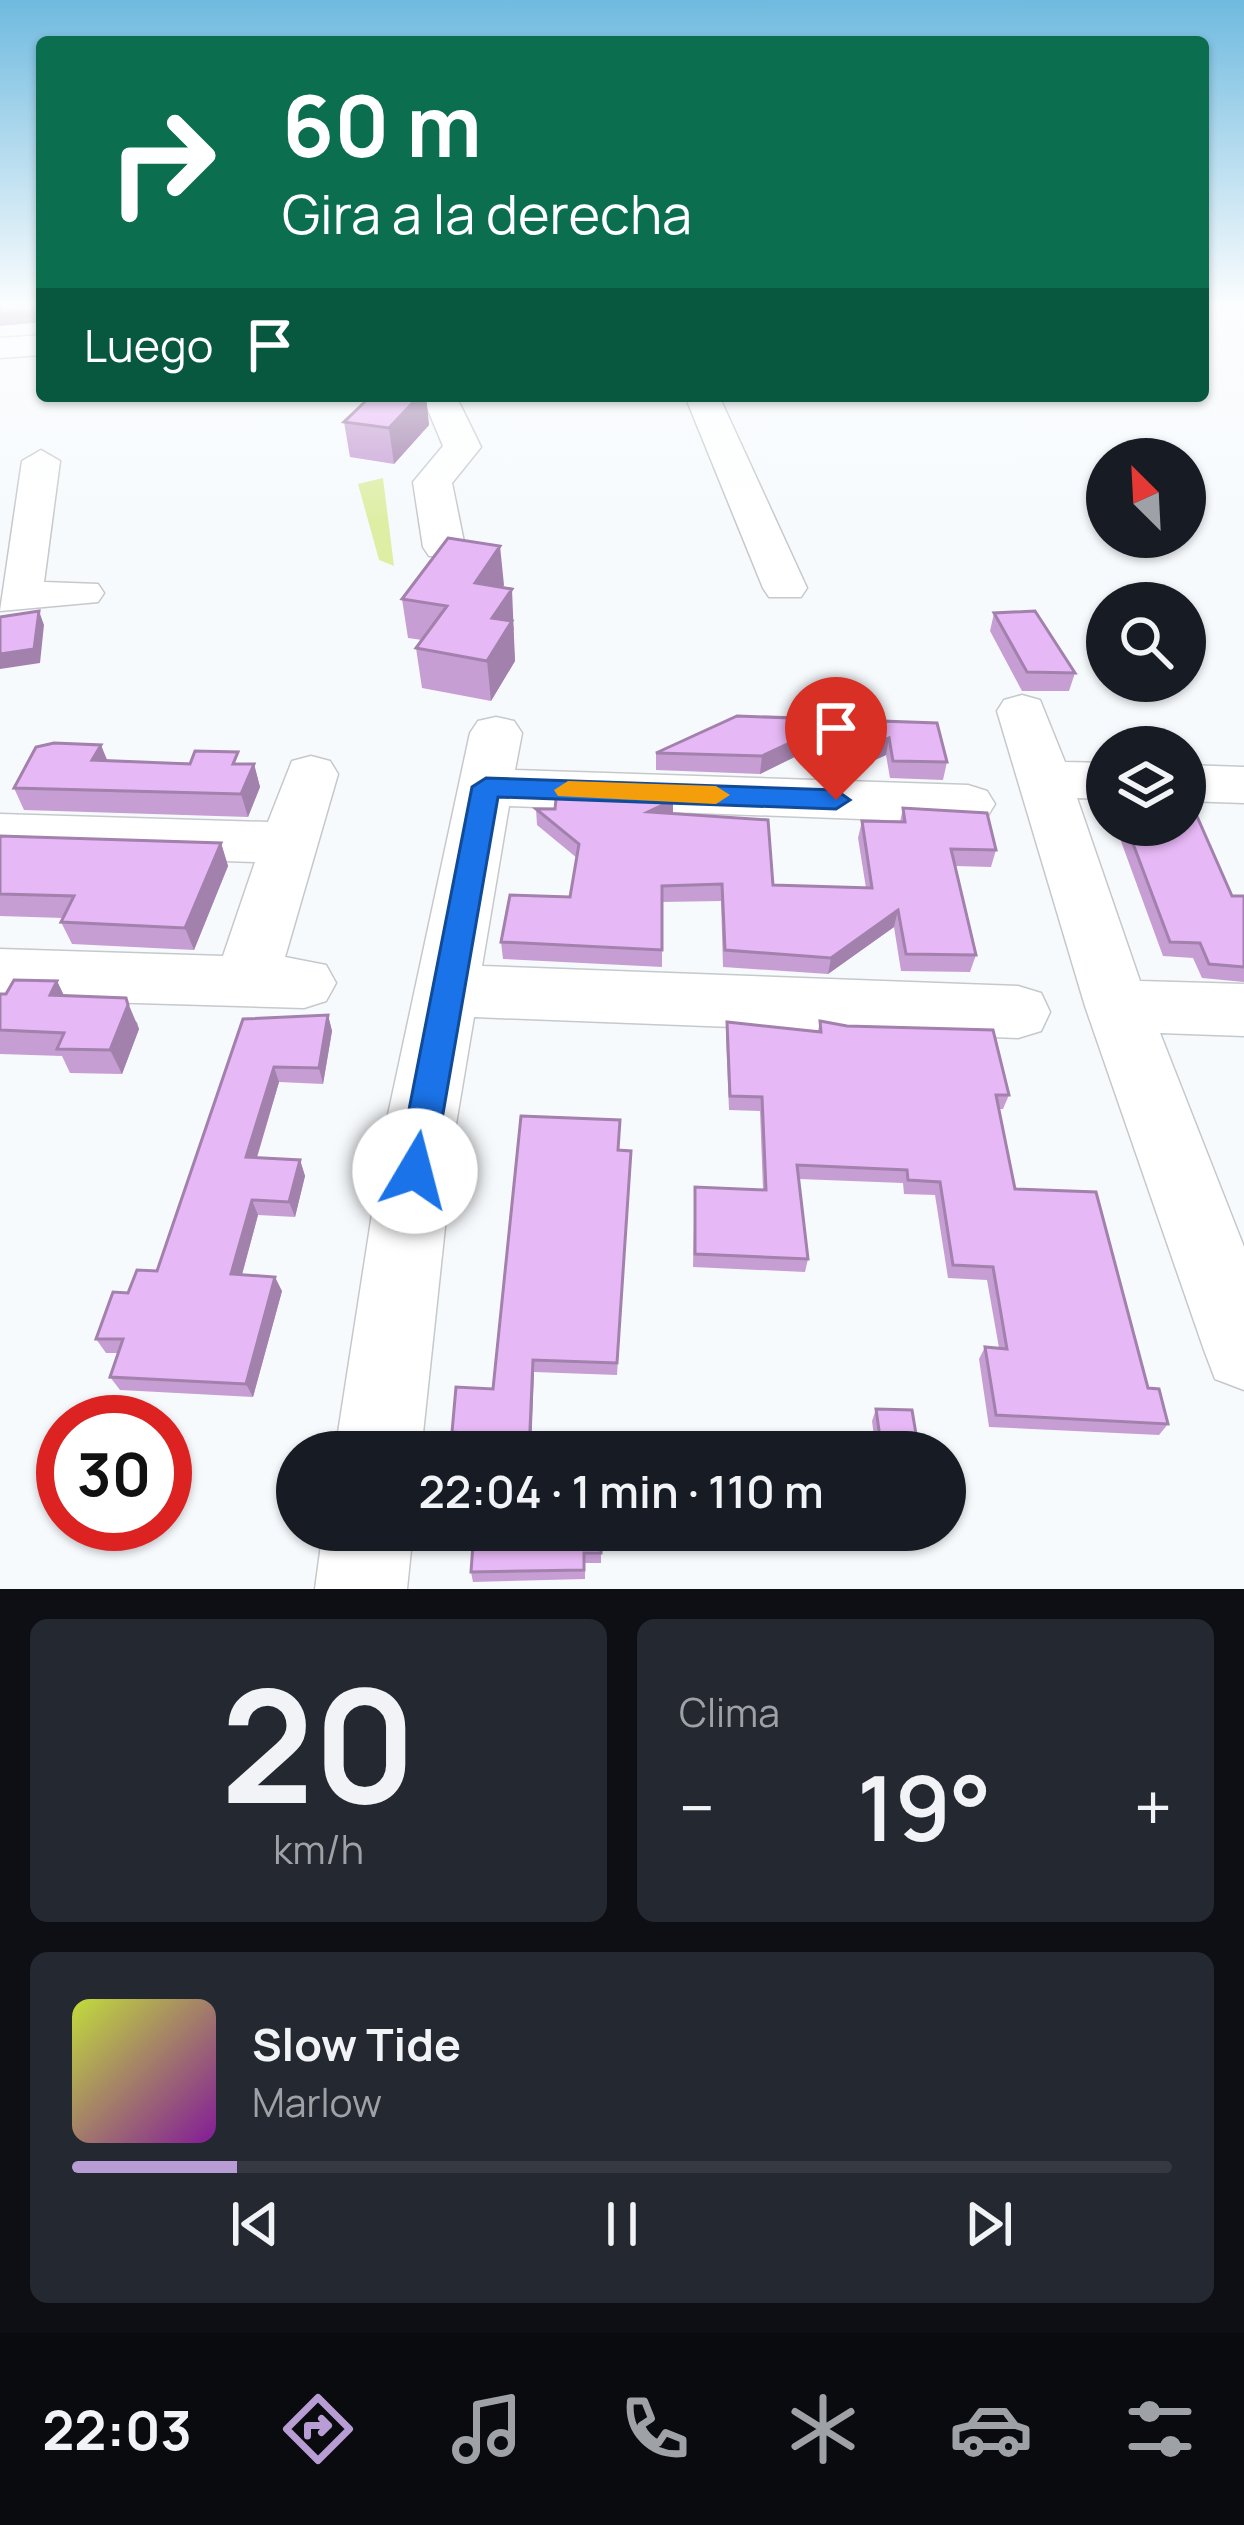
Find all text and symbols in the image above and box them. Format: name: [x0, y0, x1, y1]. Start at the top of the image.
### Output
text: 60 m: [282, 67, 482, 182]
icon: right: [84, 84, 240, 240]
text: Gira a la derecha: [282, 176, 692, 250]
icon: arrive: [237, 312, 303, 378]
text: Luego: [84, 314, 213, 376]
north arrow: [1086, 438, 1206, 558]
map controls: [1086, 438, 1206, 846]
button: search: [1086, 582, 1206, 702]
pin: [785, 677, 887, 800]
icon: arrive: [803, 695, 869, 761]
button: layers: [1086, 726, 1206, 846]
position arrow: [352, 1108, 478, 1234]
speed limit sign: 30: [36, 1395, 192, 1551]
text: 22:04 · 1 min · 110 m: [418, 1460, 824, 1522]
text: 20: [221, 1637, 416, 1850]
text: Clima: [679, 1685, 780, 1739]
text: 19°: [857, 1745, 992, 1868]
text: −: [679, 1762, 715, 1852]
text: +: [1134, 1762, 1172, 1852]
text: km/h: [273, 1822, 364, 1876]
text: Slow Tide: [252, 2013, 461, 2075]
text: Marlow: [252, 2075, 382, 2129]
icon: previous: [222, 2191, 288, 2257]
icon: pause: [589, 2191, 655, 2257]
icon: next: [956, 2191, 1022, 2257]
icon: directions: [276, 2387, 360, 2471]
icon: music: [445, 2387, 529, 2471]
icon: phone: [613, 2387, 697, 2471]
icon: climate: [781, 2387, 865, 2471]
icon: car: [949, 2387, 1033, 2471]
icon: filters: [1118, 2387, 1202, 2471]
text: 22:03: [42, 2392, 192, 2466]

